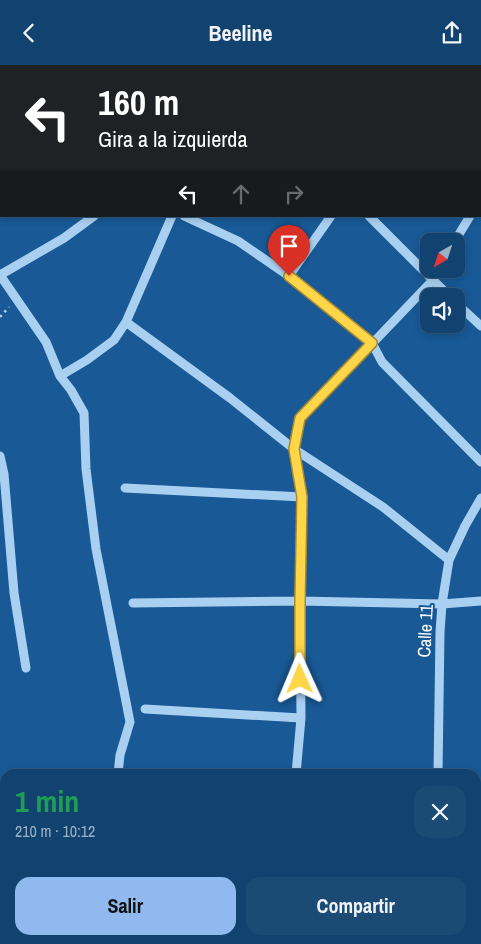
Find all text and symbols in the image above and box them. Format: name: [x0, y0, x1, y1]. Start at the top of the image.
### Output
text: Beeline: [208, 18, 273, 48]
icon: back: [15, 19, 43, 47]
icon: share: [438, 19, 466, 47]
text: 160 m: [98, 79, 179, 126]
icon: left: [15, 85, 80, 150]
text: Gira a la izquierda: [98, 124, 247, 154]
icon: left: [174, 180, 202, 208]
icon: ahead: [227, 180, 255, 208]
icon: right: [280, 180, 308, 208]
pin: [268, 225, 310, 276]
icon: arrive: [275, 232, 303, 260]
north arrow: [420, 233, 465, 277]
map controls: [420, 233, 465, 333]
button: sound: [420, 288, 465, 333]
street label: Calle 11: [411, 603, 439, 658]
position arrow: [273, 652, 325, 704]
text: 1 min: [15, 781, 79, 821]
button: close: [414, 786, 466, 838]
text: 210 m · 10:12: [15, 820, 95, 842]
button: Salir: [15, 877, 236, 935]
button: Compartir: [246, 877, 466, 935]

